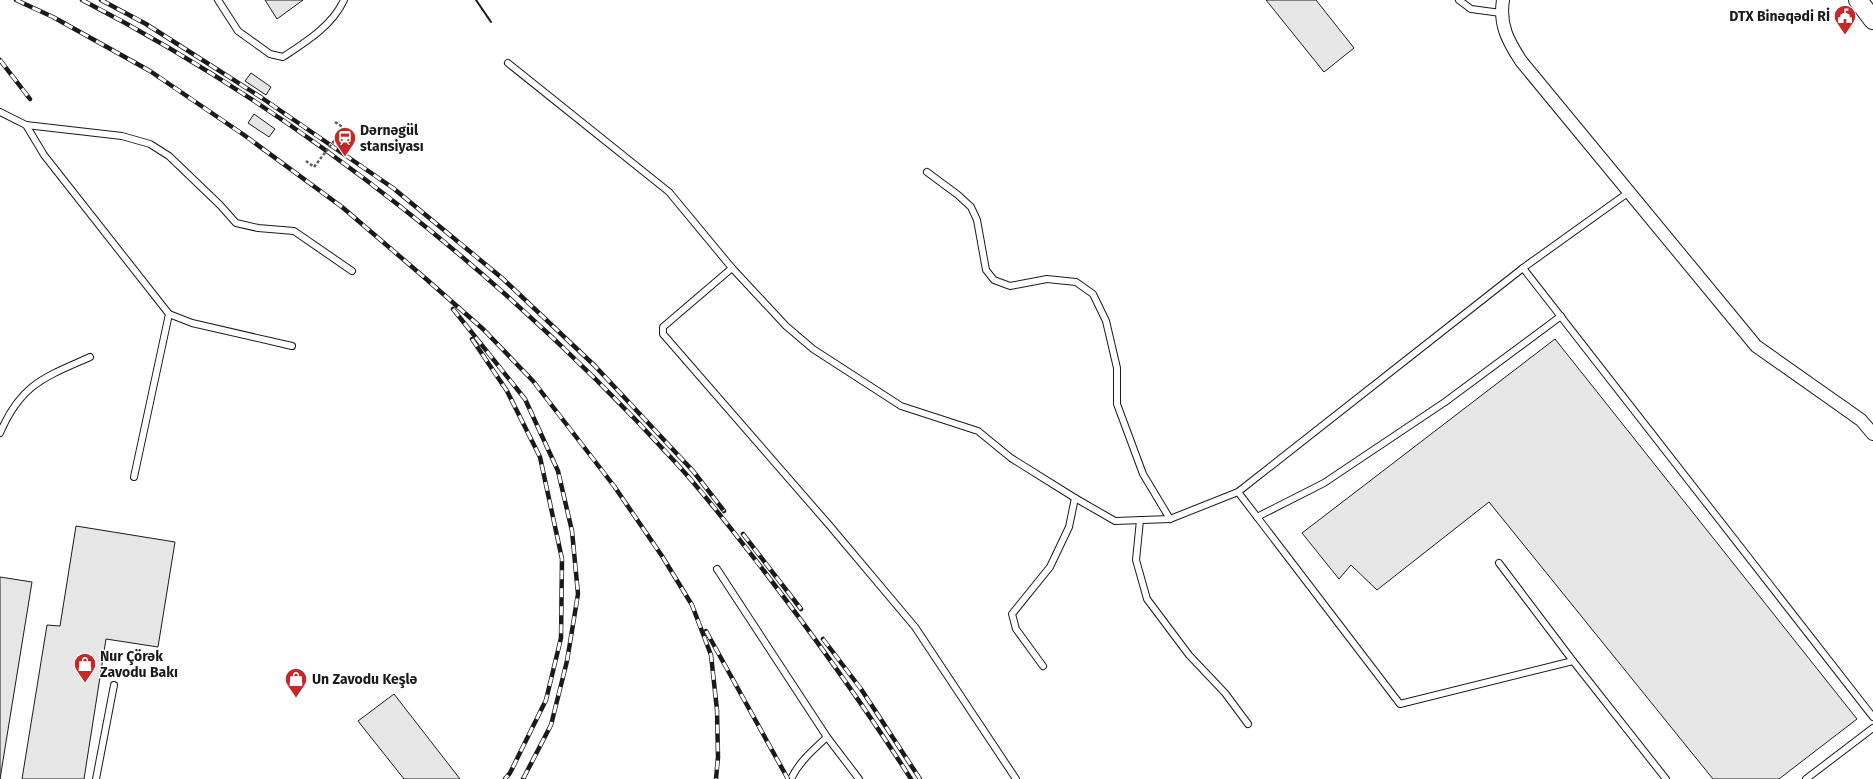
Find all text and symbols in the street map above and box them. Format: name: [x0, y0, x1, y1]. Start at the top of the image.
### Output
public building icon: DTX Binəqədi Rİ: [1832, 3, 1858, 36]
place label: DTX Binəqədi Rİ: [1729, 7, 1830, 25]
place label: Dərnəgül stansiyası: [360, 122, 424, 155]
station icon: Dərnəgül stansiyası: [332, 125, 358, 158]
place label: Nur Çörək Zavodu Bakı: [100, 648, 178, 681]
shop icon: Nur Çörək Zavodu Bakı: [72, 651, 98, 684]
shop icon: Un Zavodu Keşlə: [283, 666, 309, 699]
place label: Un Zavodu Keşlə: [312, 671, 418, 689]

